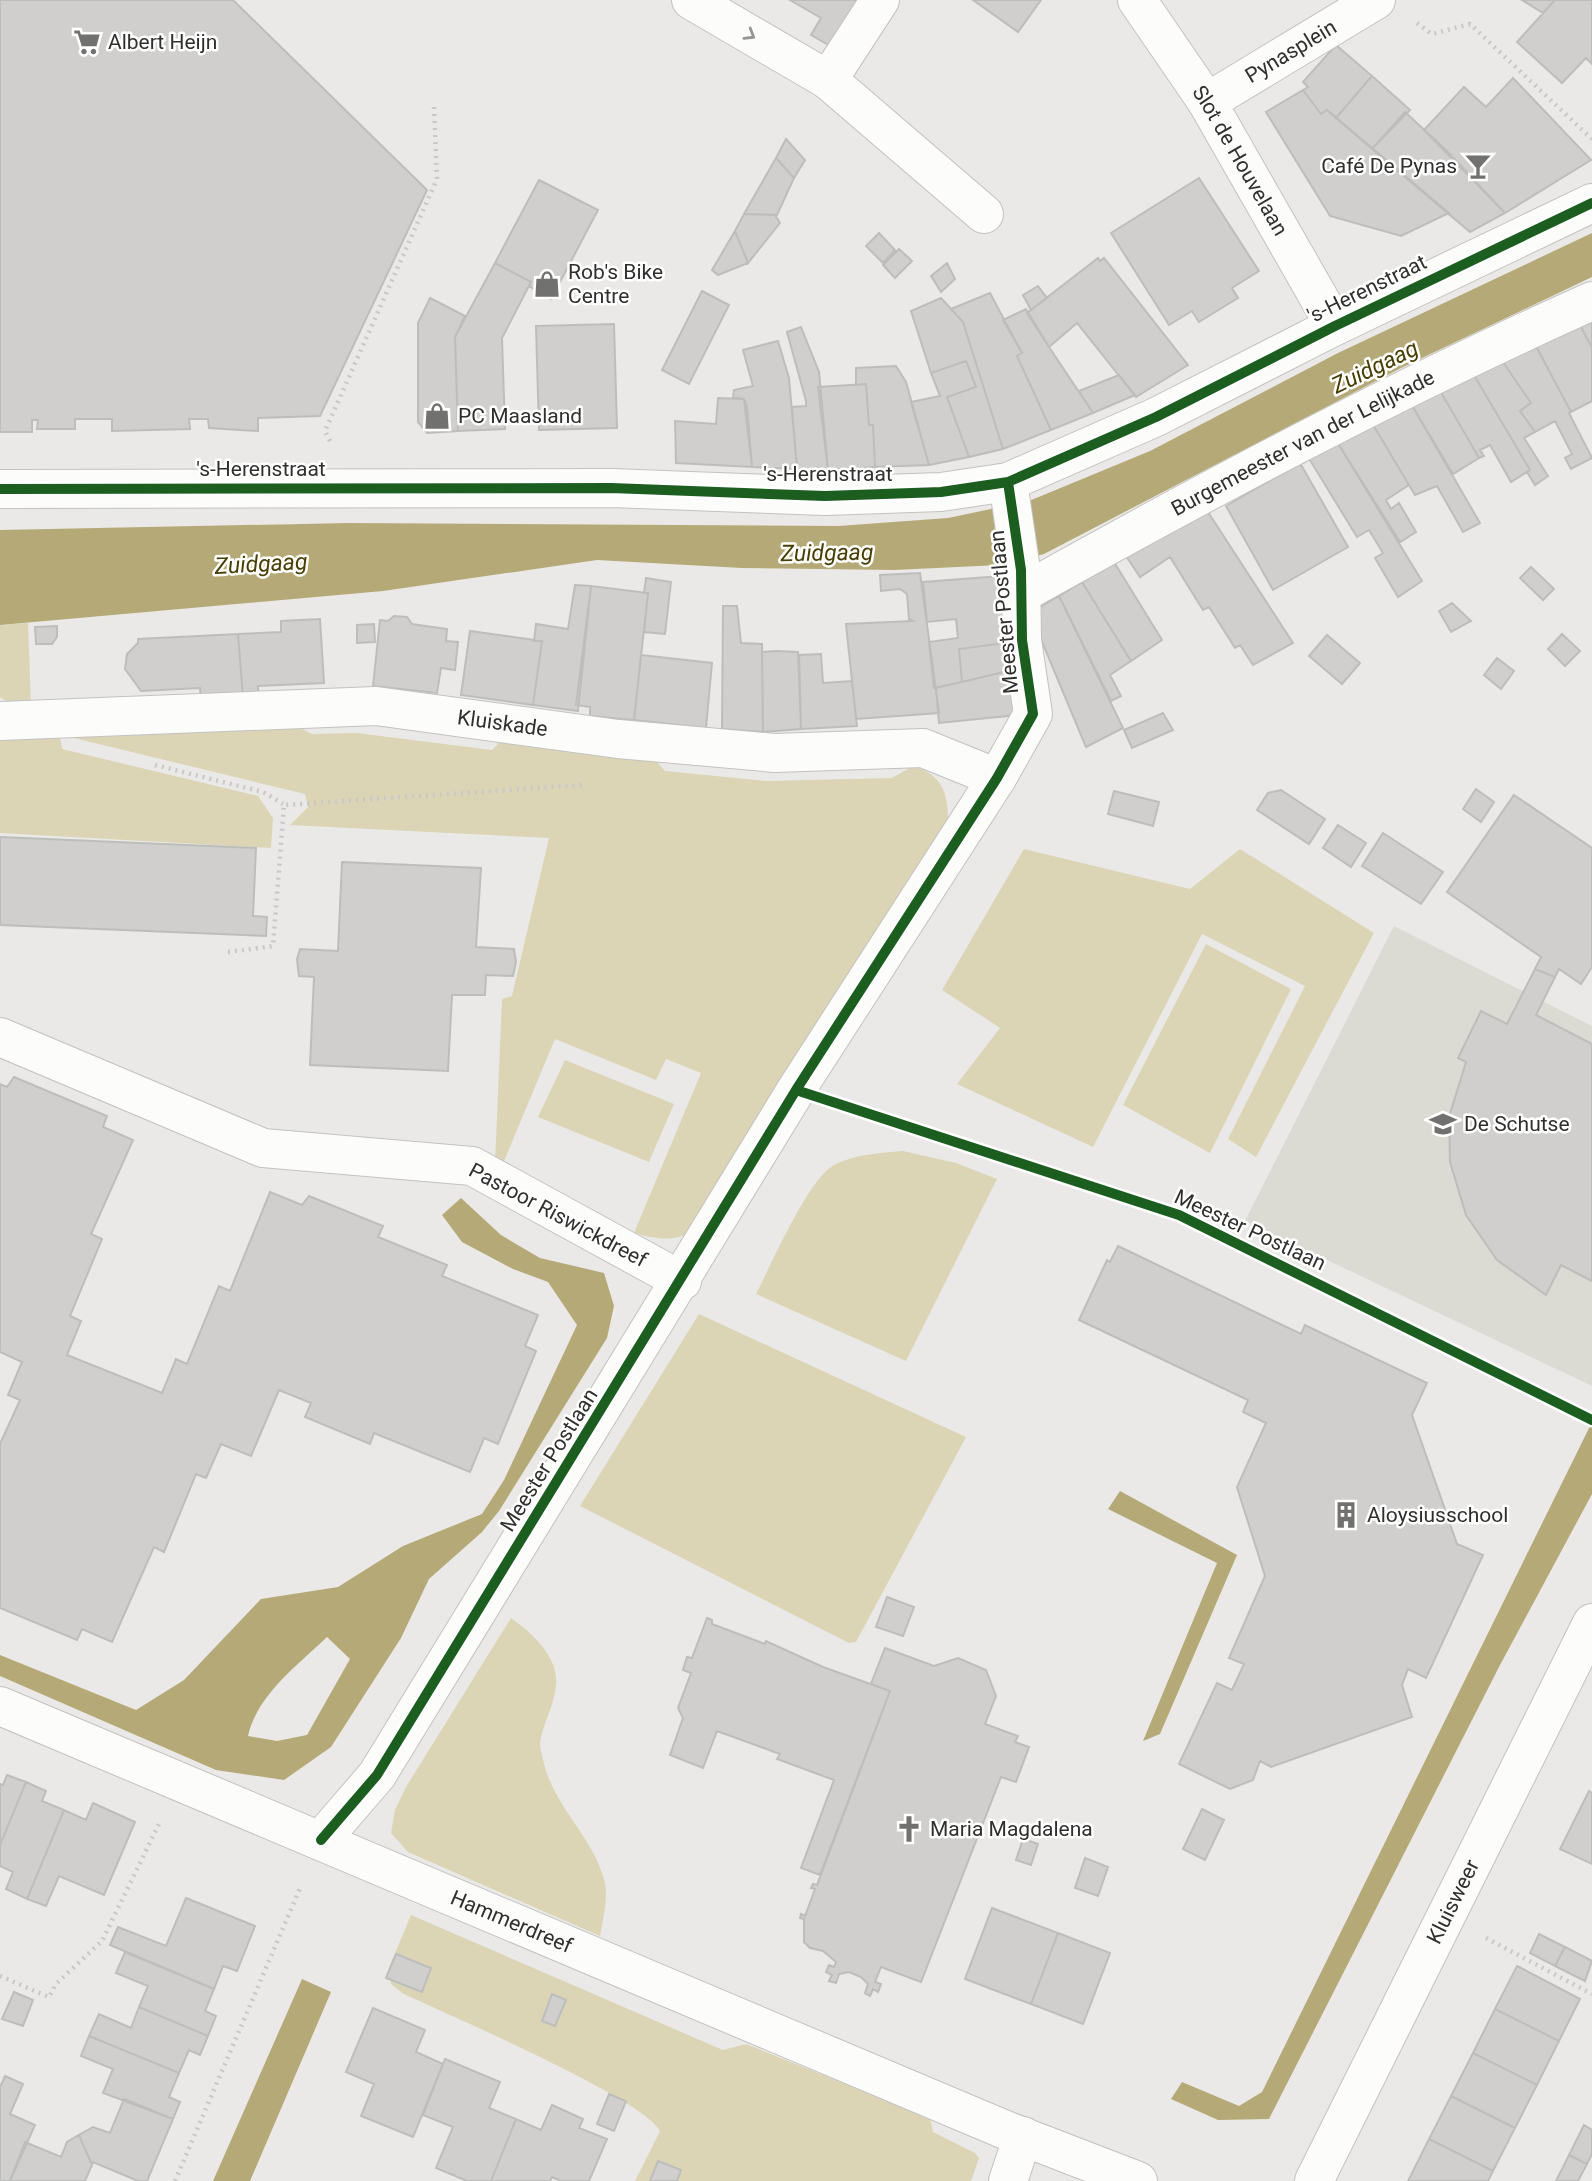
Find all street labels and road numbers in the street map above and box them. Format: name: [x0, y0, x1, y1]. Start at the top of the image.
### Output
street label: Pynasplein: [1241, 15, 1341, 88]
street label: Slot de Houvelaan: [1187, 81, 1293, 240]
street label: 's-Herenstraat: [1304, 250, 1431, 328]
street label: Burgemeester van der Lelijkade: [1167, 365, 1438, 521]
street label: 's-Herenstraat: [196, 457, 326, 481]
street label: 's-Herenstraat: [763, 462, 893, 486]
street label: Meester Postlaan: [985, 529, 1023, 695]
street label: Kluiskade: [456, 705, 549, 741]
street label: Pastoor Riswickdreef: [465, 1158, 652, 1272]
street label: Meester Postlaan: [1171, 1184, 1329, 1276]
street label: Meester Postlaan: [495, 1384, 603, 1536]
street label: Kluisweer: [1422, 1856, 1484, 1948]
street label: Hammerdreef: [447, 1885, 576, 1958]

